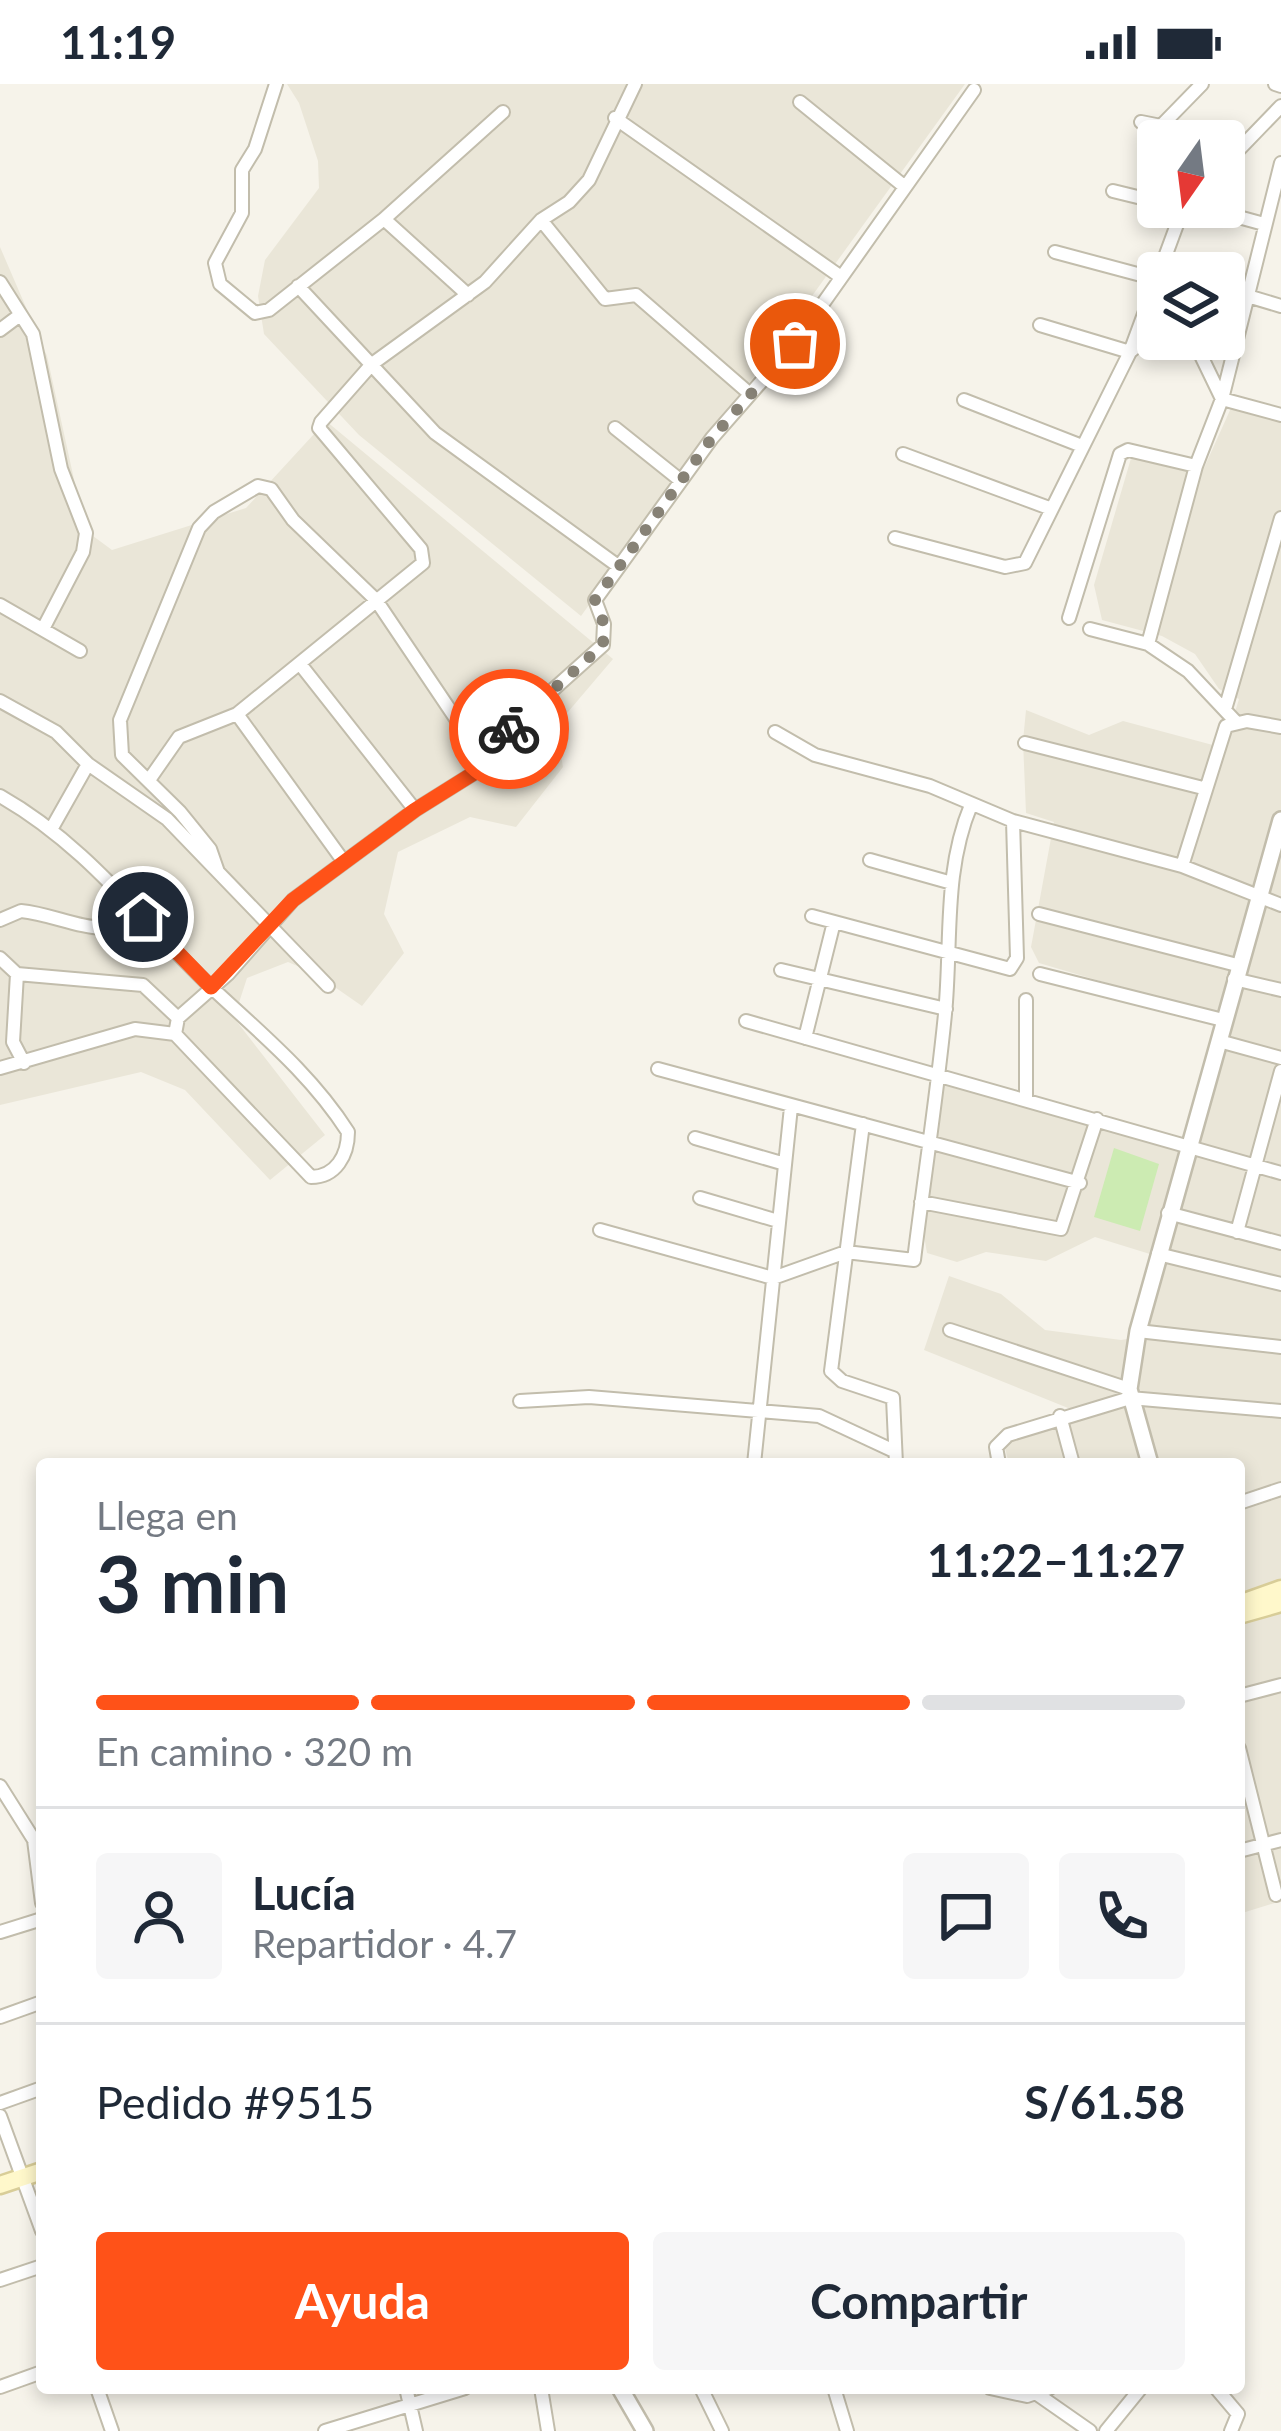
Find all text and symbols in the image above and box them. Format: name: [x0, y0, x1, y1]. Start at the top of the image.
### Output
text: 11:19: [60, 15, 176, 69]
north arrow: [1137, 120, 1245, 228]
map controls: [1137, 120, 1245, 360]
button: layers: [1137, 252, 1245, 360]
pin: [744, 293, 846, 395]
icon: bag: [762, 311, 828, 377]
courier: [449, 669, 569, 789]
icon: bike: [476, 696, 542, 762]
pin: [92, 866, 194, 968]
icon: home: [110, 884, 176, 950]
text: Llega en: [96, 1492, 238, 1538]
text: 11:22–11:27: [927, 1533, 1185, 1587]
text: 3 min: [96, 1536, 289, 1630]
text: En camino · 320 m: [96, 1728, 413, 1774]
button: person: [96, 1853, 222, 1979]
button: chat: [903, 1853, 1029, 1979]
button: phone: [1059, 1853, 1185, 1979]
text: Lucía: [252, 1866, 356, 1920]
text: Repartidor · 4.7: [252, 1920, 517, 1966]
text: Pedido #9515: [96, 2075, 374, 2129]
text: S/61.58: [1024, 2075, 1185, 2129]
button: Ayuda: [96, 2232, 629, 2370]
button: Compartir: [653, 2232, 1185, 2370]

